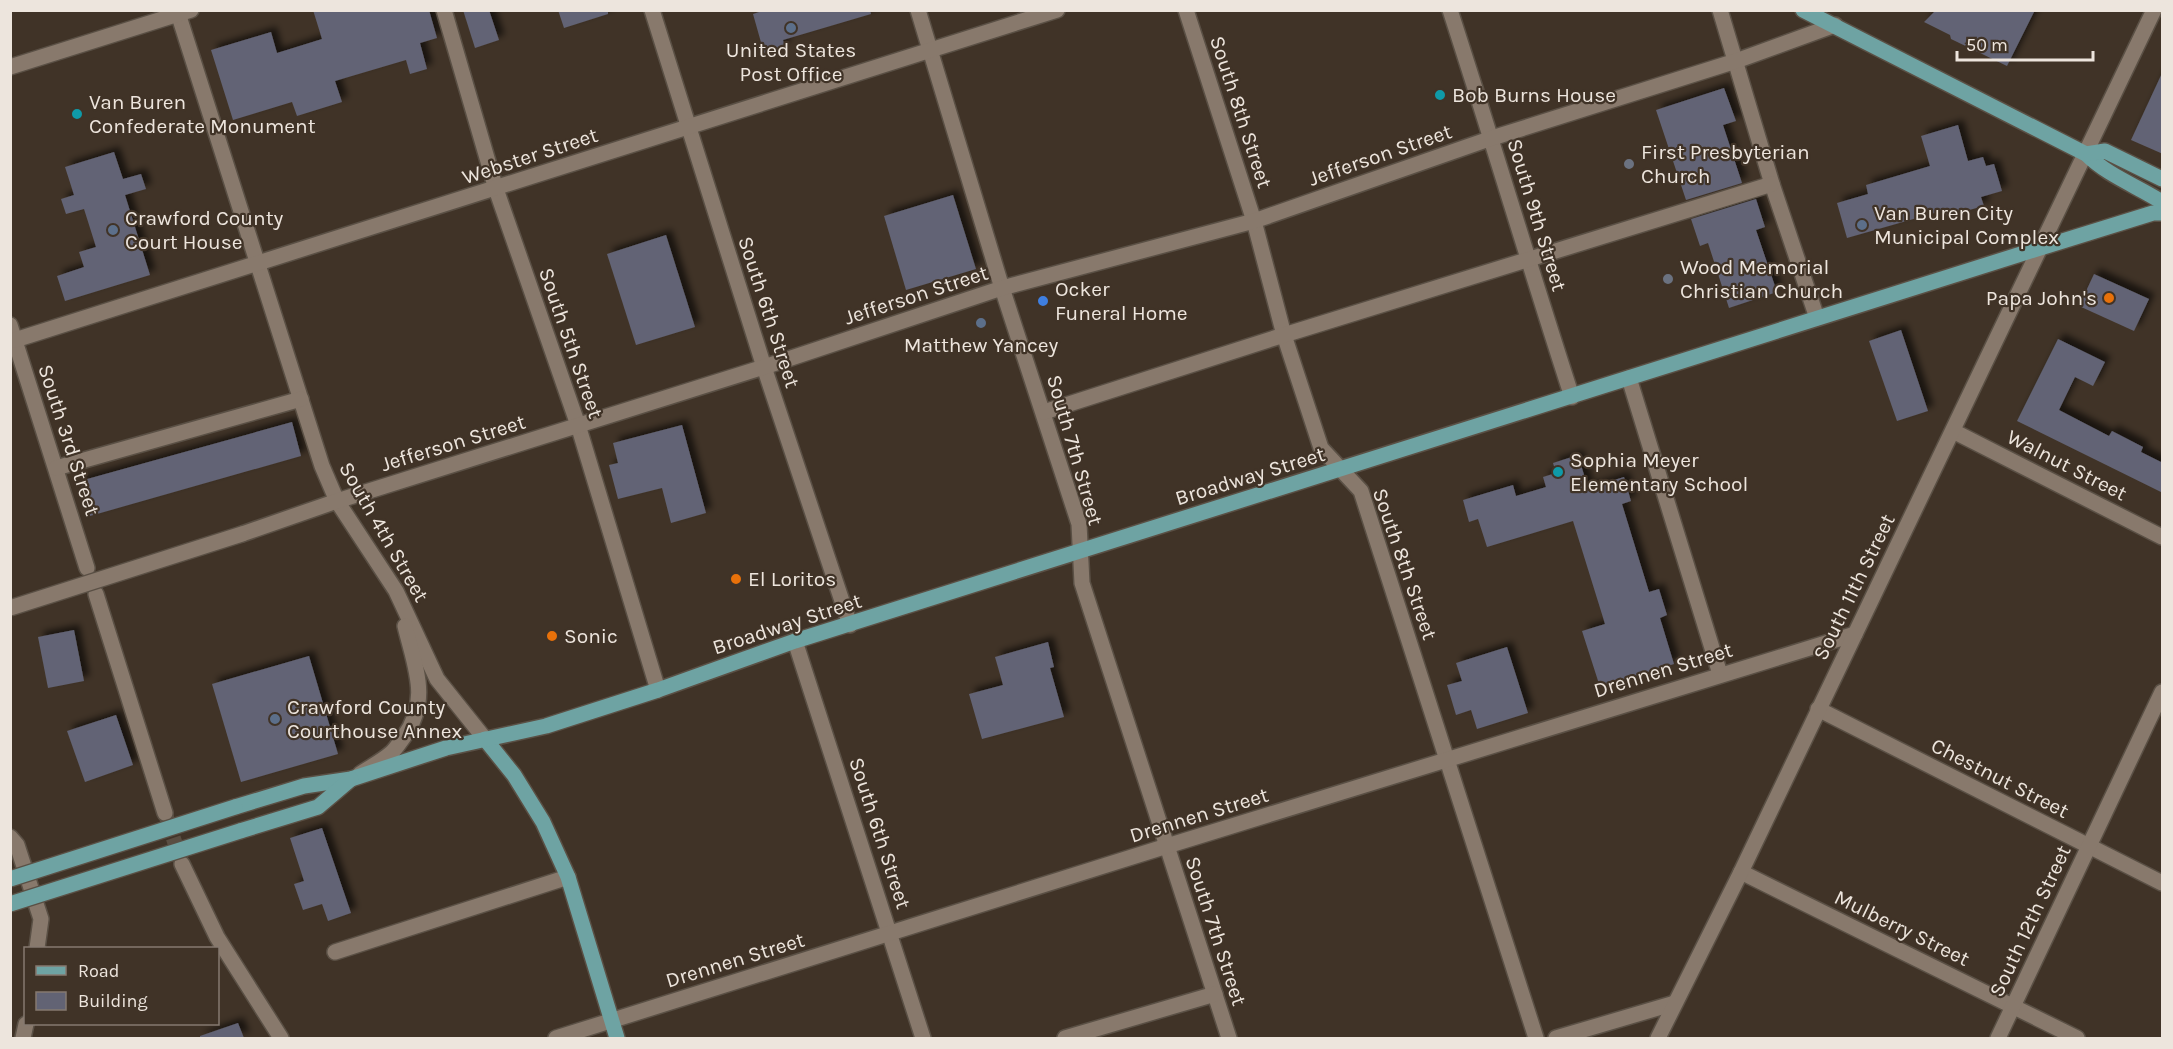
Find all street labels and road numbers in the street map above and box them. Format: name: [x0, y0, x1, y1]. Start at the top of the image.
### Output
street label: South 8th Street: [1205, 33, 1277, 191]
street label: Jefferson Street: [1305, 119, 1455, 191]
street label: Webster Street: [459, 123, 601, 189]
street label: South 9th Street: [1502, 136, 1572, 294]
street label: South 6th Street: [733, 233, 805, 391]
street label: Jefferson Street: [841, 260, 991, 330]
street label: South 5th Street: [534, 265, 608, 421]
street label: South 3rd Street: [33, 361, 105, 519]
street label: South 7th Street: [1042, 372, 1108, 528]
street label: Jefferson Street: [378, 410, 528, 476]
street label: Walnut Street: [2003, 424, 2131, 506]
street label: Broadway Street: [1172, 442, 1328, 510]
street label: South 4th Street: [334, 458, 434, 606]
street label: South 8th Street: [1368, 485, 1442, 643]
street label: South 11th Street: [1808, 510, 1900, 664]
street label: Broadway Street: [709, 589, 865, 659]
street label: Drennen Street: [1591, 637, 1735, 702]
street label: Chestnut Street: [1927, 733, 2073, 823]
street label: South 6th Street: [844, 754, 916, 912]
street label: Drennen Street: [1127, 782, 1271, 847]
street label: South 12th Street: [1984, 841, 2076, 1001]
street label: South 7th Street: [1181, 853, 1251, 1009]
street label: Mulberry Street: [1831, 885, 1974, 971]
street label: Drennen Street: [663, 927, 807, 992]

